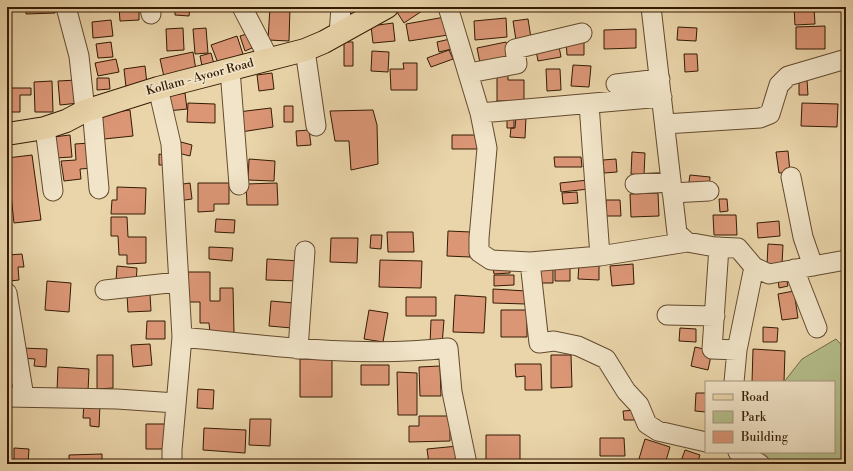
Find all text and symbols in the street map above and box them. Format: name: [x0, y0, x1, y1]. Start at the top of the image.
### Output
street label: Kollam - Ayoor Road: [144, 55, 256, 99]
legend: [705, 381, 835, 453]
text: Road: [741, 390, 769, 405]
text: Park: [741, 410, 767, 425]
text: Building: [740, 430, 789, 445]

